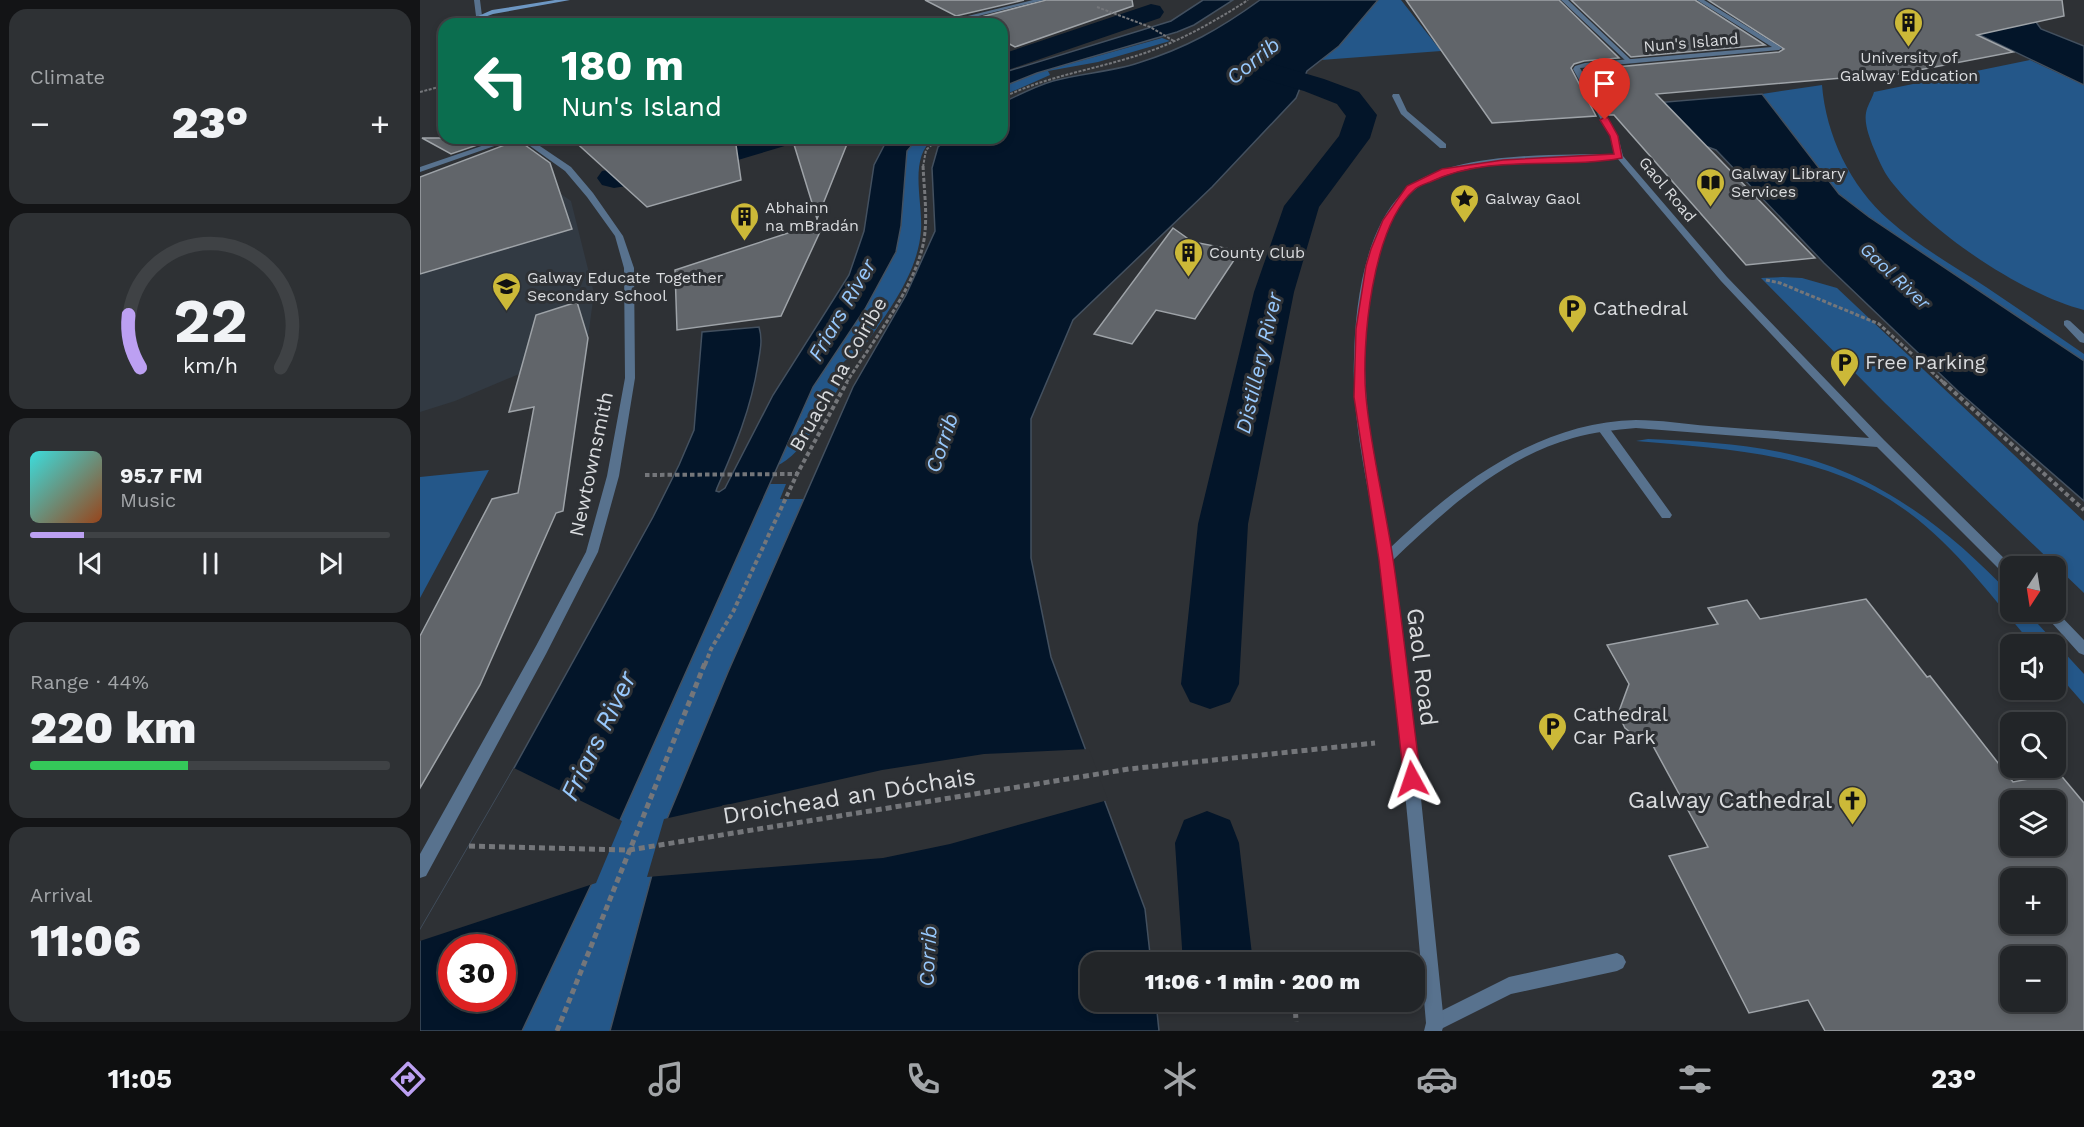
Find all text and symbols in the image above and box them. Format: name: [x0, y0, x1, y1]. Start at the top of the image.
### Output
building icon: University of Galway Education: [1893, 6, 1925, 48]
street label: Nun's Island: [1643, 29, 1739, 56]
water label: Corrib: [1221, 32, 1284, 90]
text: 180 m: [561, 41, 684, 90]
icon: left: [462, 42, 540, 120]
place label: University of Galway Education: [1840, 48, 1978, 85]
pin: [1579, 58, 1630, 120]
text: Climate: [30, 65, 105, 89]
icon: arrive: [1588, 67, 1621, 100]
text: Nun's Island: [561, 91, 722, 123]
text: 23°: [172, 96, 248, 149]
text: −: [30, 104, 50, 143]
text: +: [370, 104, 390, 143]
street label: Gaol Road: [1635, 153, 1700, 226]
place label: Galway Library Services: [1731, 164, 1846, 201]
library icon: Galway Library Services: [1694, 166, 1726, 208]
place icon: Galway Gaol: [1448, 182, 1480, 224]
place label: Galway Gaol: [1485, 189, 1581, 208]
place label: Abhainn na mBradán: [765, 198, 859, 235]
building icon: Abhainn na mBradán: [728, 200, 760, 242]
building icon: County Club: [1172, 236, 1204, 278]
water label: Gaol River: [1856, 238, 1935, 314]
place label: County Club: [1209, 243, 1305, 262]
water label: Friars River: [802, 254, 881, 365]
place label: Galway Educate Together Secondary School: [527, 268, 724, 305]
school or university icon: Galway Educate Together Secondary School: [490, 270, 522, 312]
text: 22: [173, 284, 247, 357]
water label: Distillery River: [1230, 289, 1287, 436]
parking icon: Cathedral: [1556, 292, 1588, 334]
street label: Bruach na Coiribe: [784, 293, 892, 455]
place label: Cathedral: [1593, 296, 1688, 320]
parking icon: Free Parking: [1828, 346, 1860, 388]
place label: Free Parking: [1865, 350, 1986, 374]
text: km/h: [182, 354, 238, 379]
street label: Newtownsmith: [564, 389, 618, 539]
water label: Corrib: [920, 410, 963, 476]
text: 95.7 FM: [120, 463, 203, 488]
text: Music: [120, 488, 176, 512]
icon: previous: [74, 547, 107, 580]
icon: pause: [194, 547, 227, 580]
icon: next: [314, 547, 347, 580]
north arrow: [2000, 556, 2066, 622]
map controls: [2000, 556, 2066, 1012]
street label: Gaol Road: [1401, 606, 1443, 728]
button: sound: [2000, 634, 2066, 700]
water label: Friars River: [554, 666, 643, 805]
text: Range · 44%: [30, 670, 149, 694]
text: 220 km: [30, 701, 196, 754]
place label: Cathedral Car Park: [1573, 702, 1668, 749]
parking icon: Cathedral Car Park: [1536, 710, 1568, 752]
button: search: [2000, 712, 2066, 778]
position arrow: [1380, 747, 1444, 811]
street label: Droichead an Dóchais: [721, 762, 977, 830]
church icon: Galway Cathedral: [1837, 784, 1869, 826]
place label: Galway Cathedral: [1628, 786, 1833, 814]
button: layers: [2000, 790, 2066, 856]
button: +: [2000, 868, 2066, 934]
text: Arrival: [30, 883, 92, 907]
text: 11:06: [30, 914, 141, 967]
water label: Corrib: [913, 925, 942, 987]
speed limit sign: 30: [438, 934, 516, 1012]
button: −: [2000, 946, 2066, 1012]
text: 11:06 · 1 min · 200 m: [1145, 969, 1360, 994]
icon: directions: [387, 1058, 429, 1100]
icon: music: [645, 1058, 687, 1100]
icon: phone: [902, 1058, 944, 1100]
icon: climate: [1159, 1058, 1201, 1100]
icon: car: [1416, 1058, 1458, 1100]
icon: filters: [1674, 1058, 1716, 1100]
text: 11:05: [108, 1063, 172, 1095]
text: 23°: [1931, 1063, 1976, 1095]

